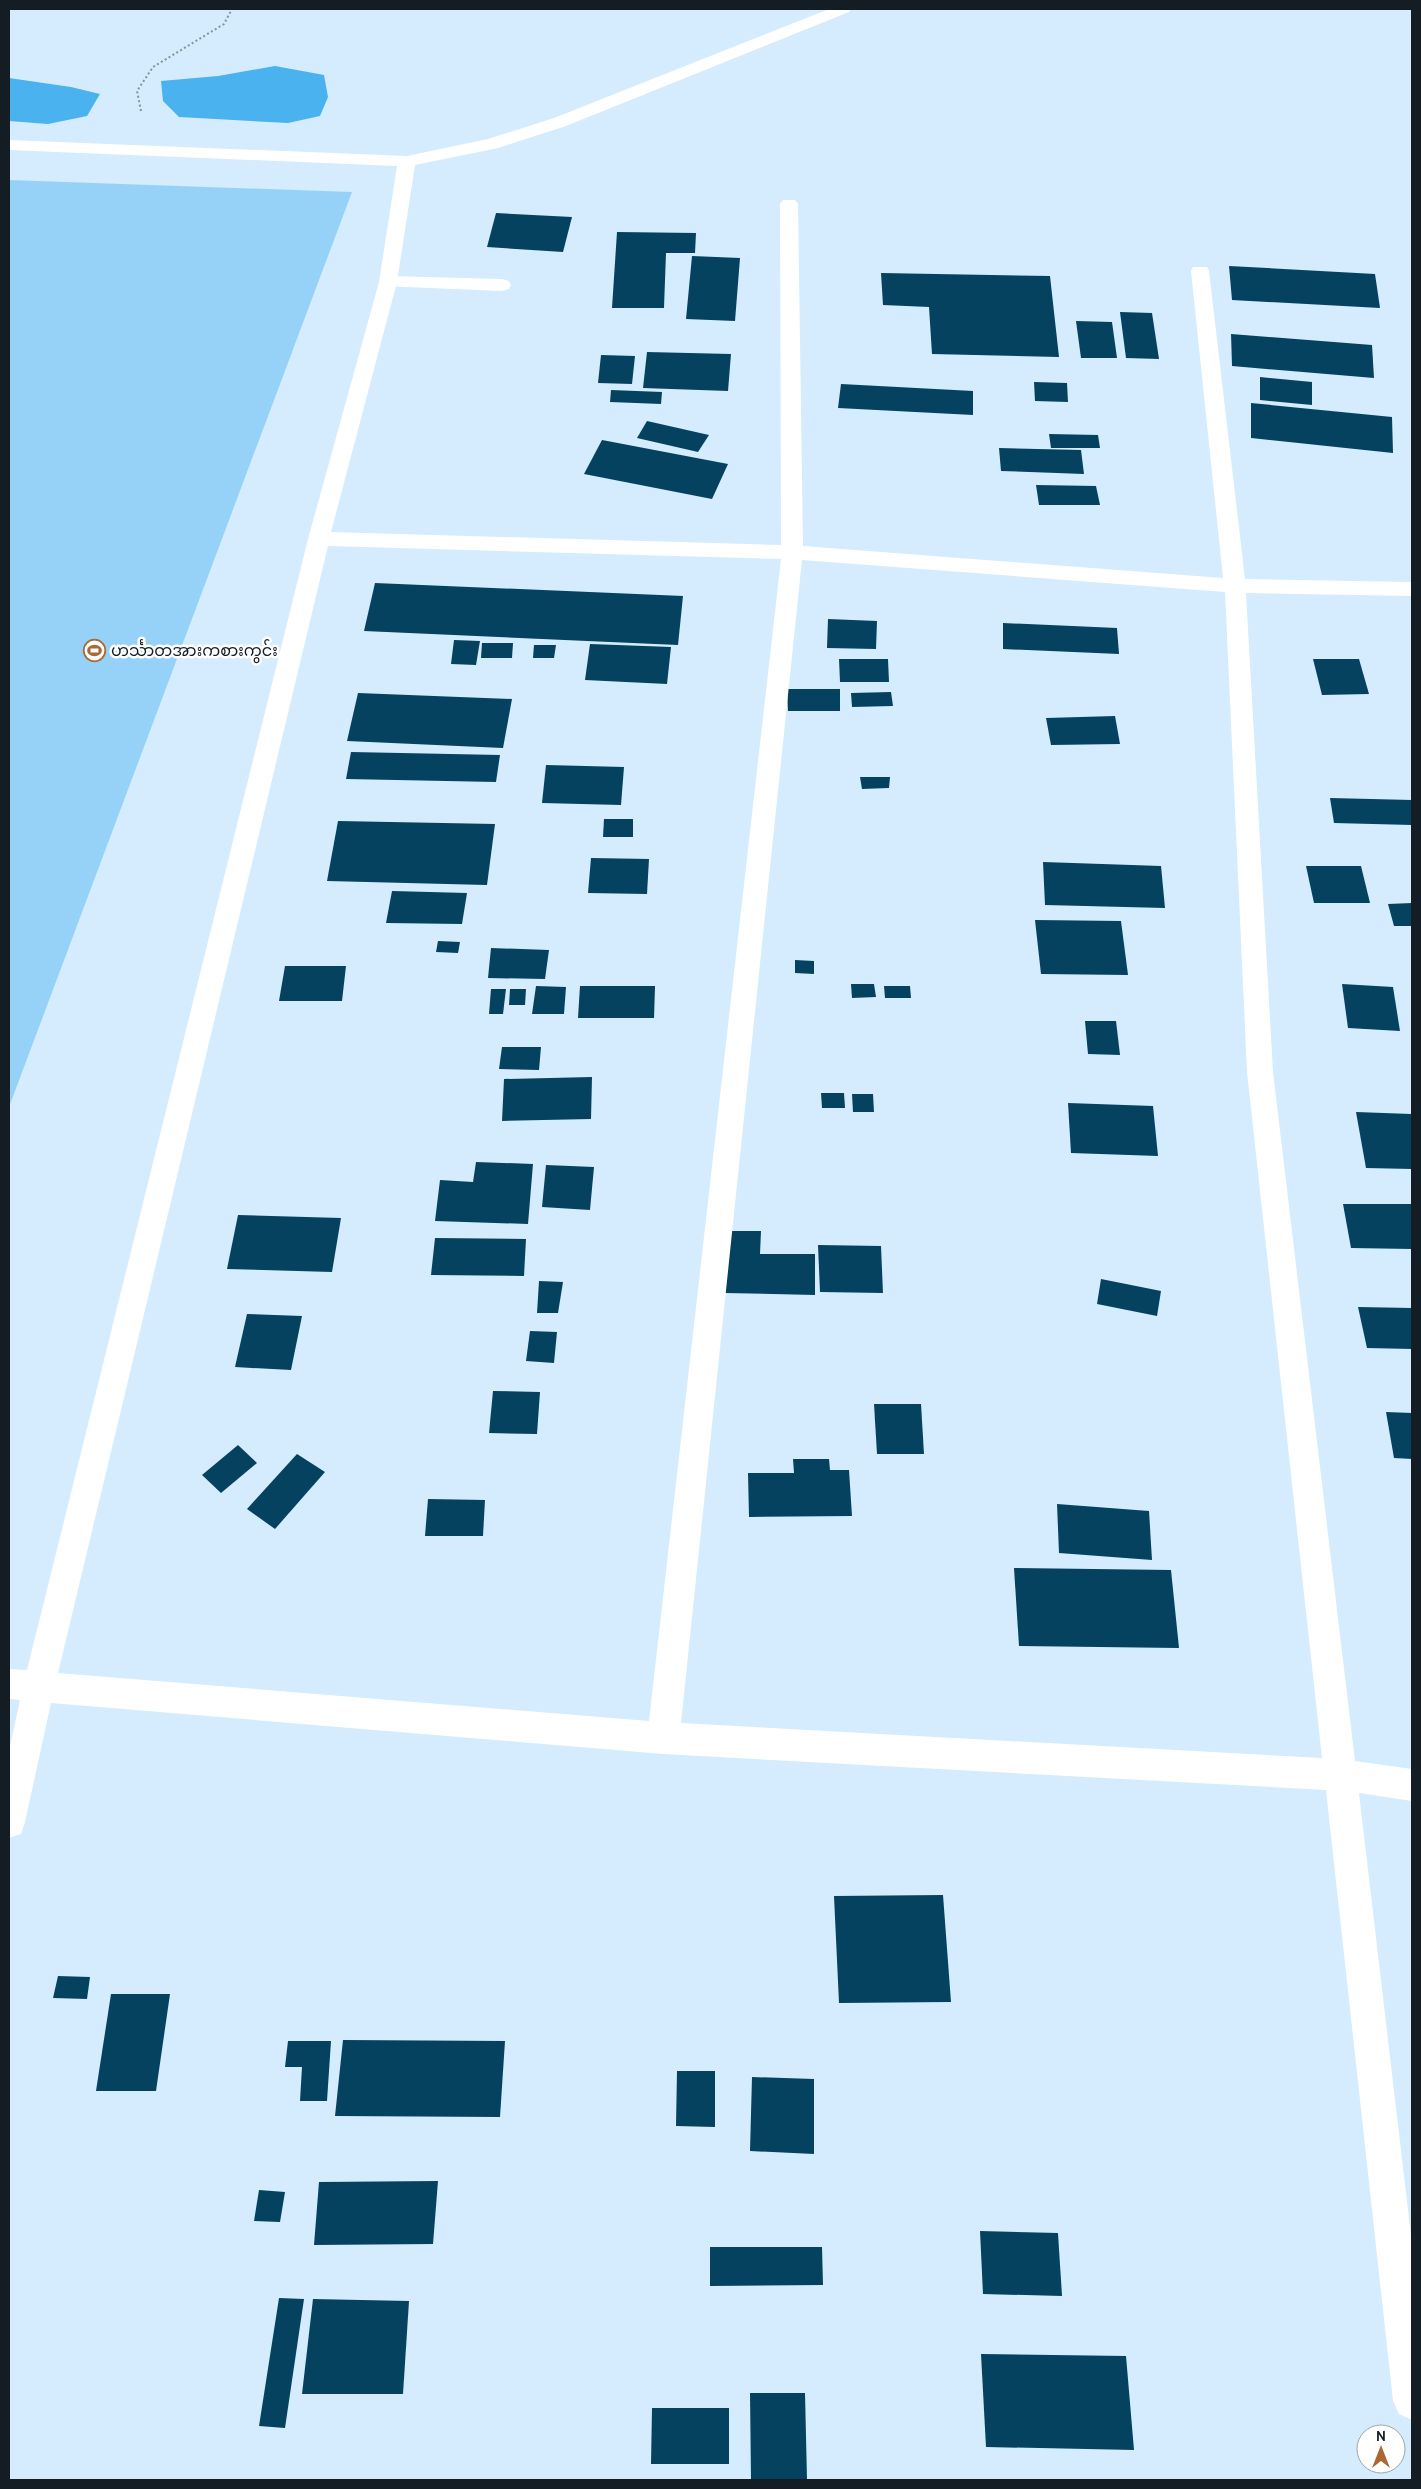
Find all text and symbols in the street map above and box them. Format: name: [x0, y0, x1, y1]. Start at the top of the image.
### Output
sports icon: ဟင်္သာတအားကစားကွင်း: [83, 638, 107, 662]
place label: ဟင်္သာတအားကစားကွင်း: [111, 639, 278, 664]
north arrow: [1356, 2424, 1406, 2474]
text: N: [1376, 2427, 1386, 2445]

